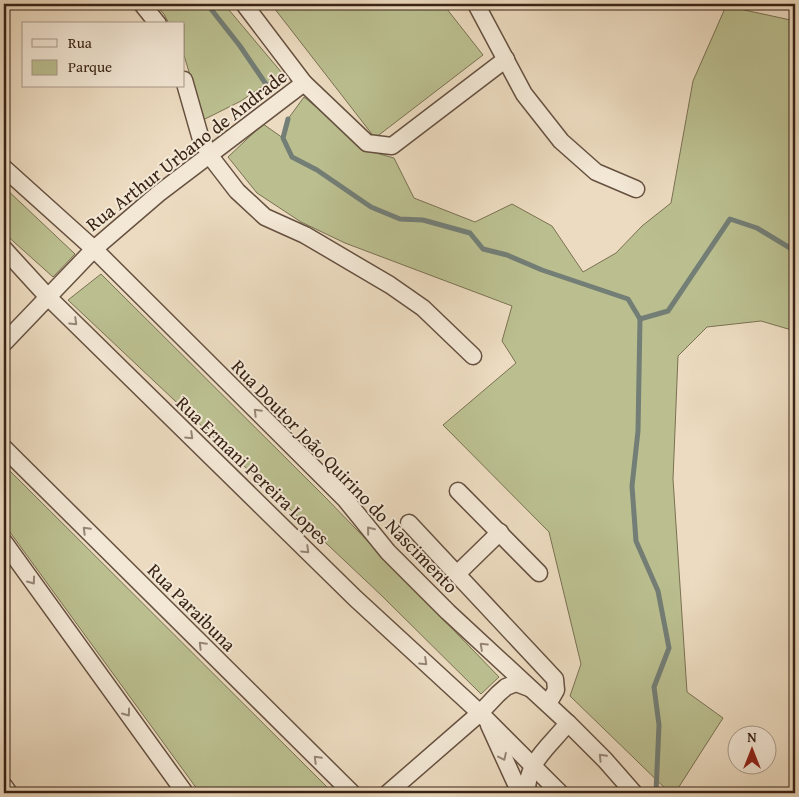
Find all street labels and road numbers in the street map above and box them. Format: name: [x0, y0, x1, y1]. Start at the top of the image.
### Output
street label: Rua Arthur Urbano de Andrade: [80, 62, 293, 237]
street label: Rua Doutor João Quirino do Nascimento: [225, 353, 465, 599]
street label: Rua Ermani Pereira Lopes: [170, 389, 336, 551]
street label: Rua Paraibuna: [141, 556, 243, 658]

